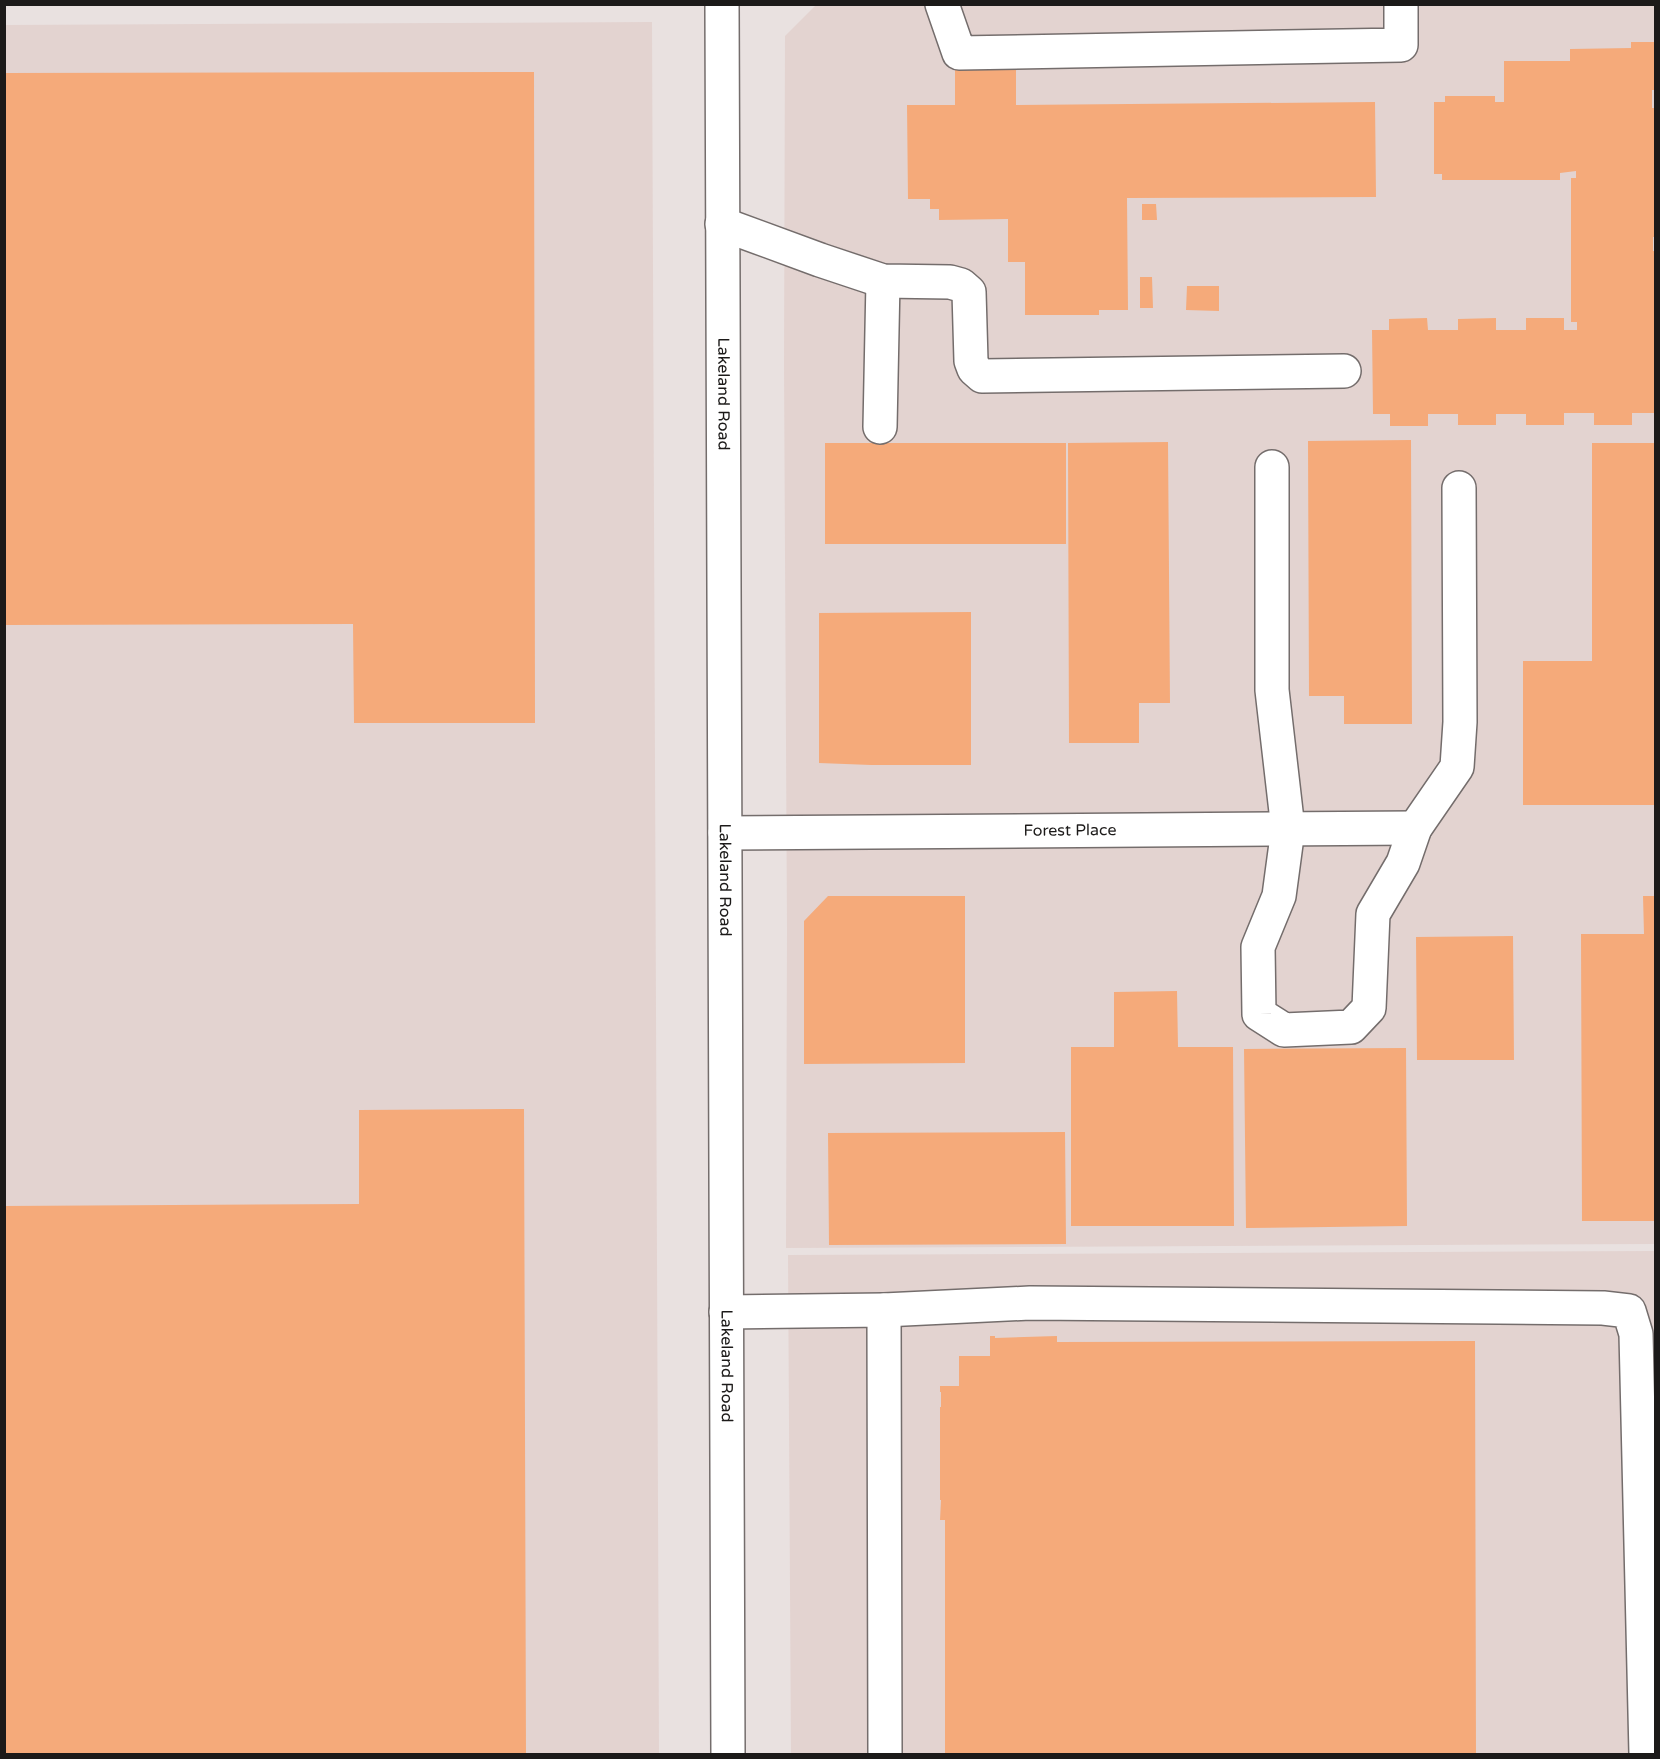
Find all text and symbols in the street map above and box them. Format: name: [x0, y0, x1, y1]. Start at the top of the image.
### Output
street label: Lakeland Road: [713, 337, 734, 451]
street label: Forest Place: [1023, 820, 1116, 841]
street label: Lakeland Road: [715, 823, 735, 937]
street label: Lakeland Road: [716, 1309, 737, 1423]

